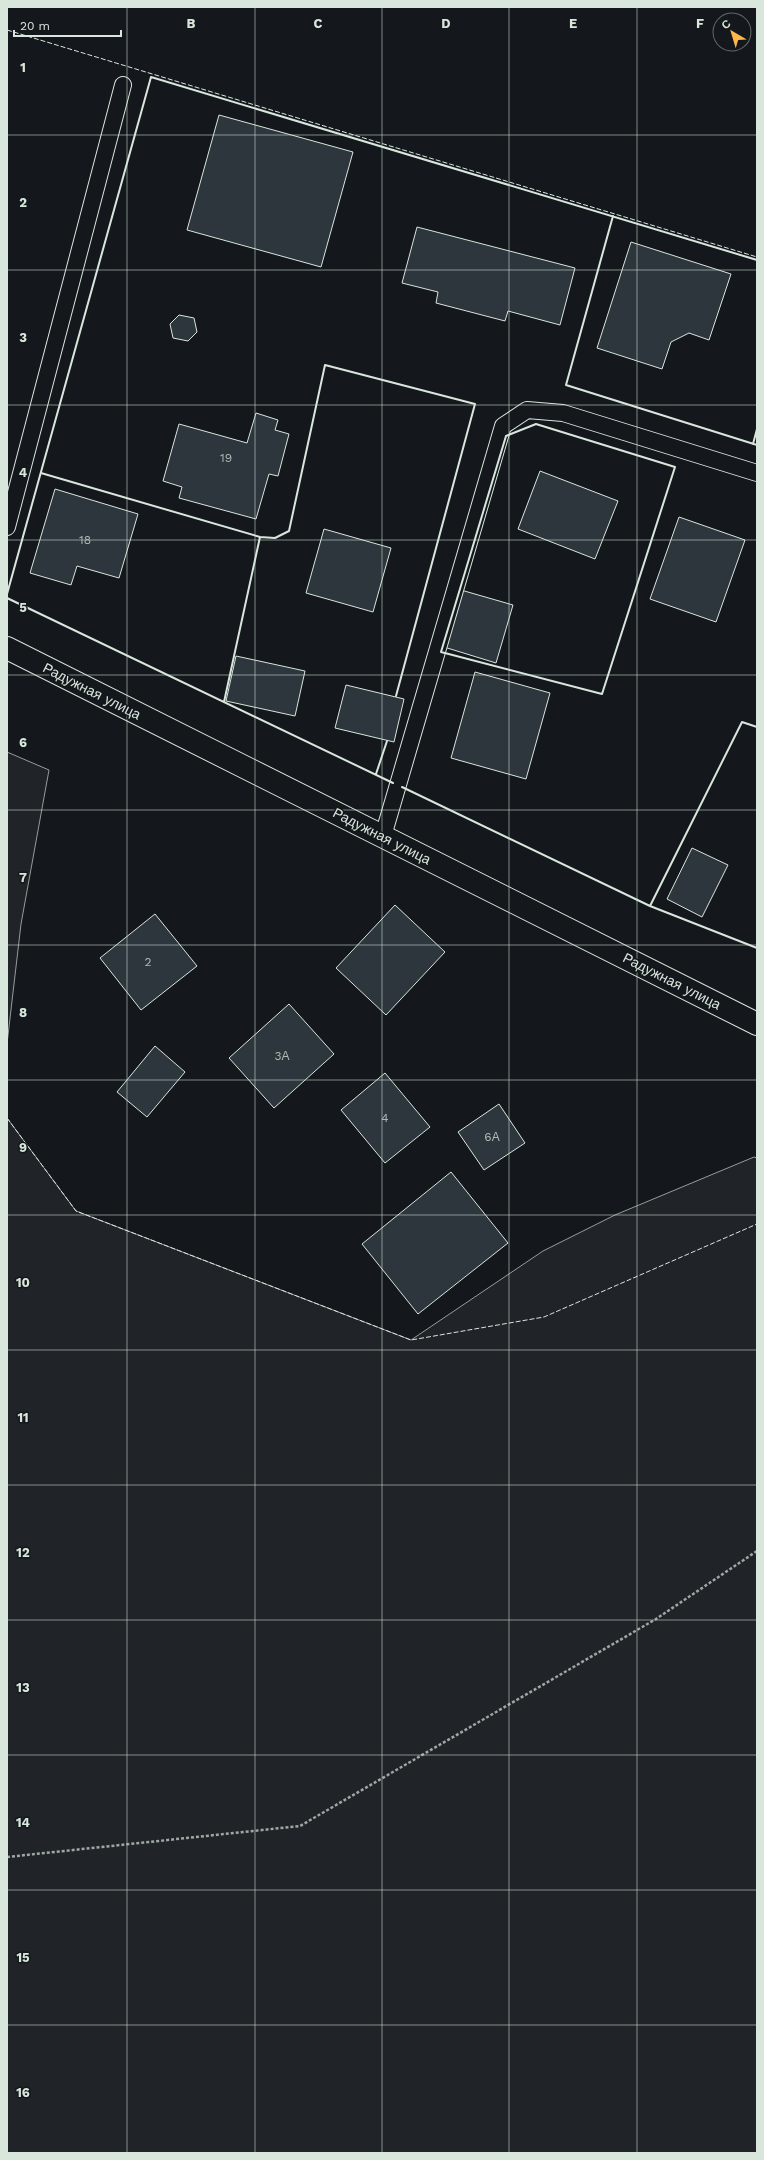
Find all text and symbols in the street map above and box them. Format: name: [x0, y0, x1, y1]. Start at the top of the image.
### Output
scale bar: [14, 12, 121, 38]
north arrow: [712, 12, 752, 52]
text: B: [187, 16, 196, 31]
text: C: [314, 16, 323, 31]
text: D: [441, 16, 451, 31]
text: E: [569, 16, 577, 31]
text: F: [696, 16, 704, 31]
text: С: [719, 17, 733, 32]
text: 20 m: [20, 19, 50, 33]
text: 1: [20, 60, 26, 75]
text: 2: [19, 195, 27, 210]
text: 3: [19, 330, 27, 345]
house number: 19: [220, 451, 232, 465]
text: 4: [19, 465, 28, 480]
house number: 18: [79, 533, 91, 547]
text: 5: [19, 600, 27, 615]
street label: Радужная улица: [40, 659, 144, 723]
text: 6: [19, 735, 27, 750]
street label: Радужная улица: [330, 804, 434, 868]
text: 7: [19, 870, 27, 885]
street label: Радужная улица: [620, 949, 724, 1013]
house number: 2: [145, 955, 152, 969]
text: 8: [19, 1005, 27, 1020]
house number: 3А: [275, 1049, 290, 1063]
house number: 4: [381, 1111, 389, 1125]
house number: 6А: [484, 1130, 500, 1144]
text: 9: [19, 1140, 27, 1155]
text: 10: [16, 1275, 30, 1290]
text: 11: [17, 1410, 29, 1425]
text: 12: [16, 1545, 30, 1560]
text: 13: [16, 1680, 30, 1695]
text: 14: [16, 1815, 31, 1830]
text: 15: [16, 1950, 30, 1965]
text: 16: [16, 2085, 30, 2100]

